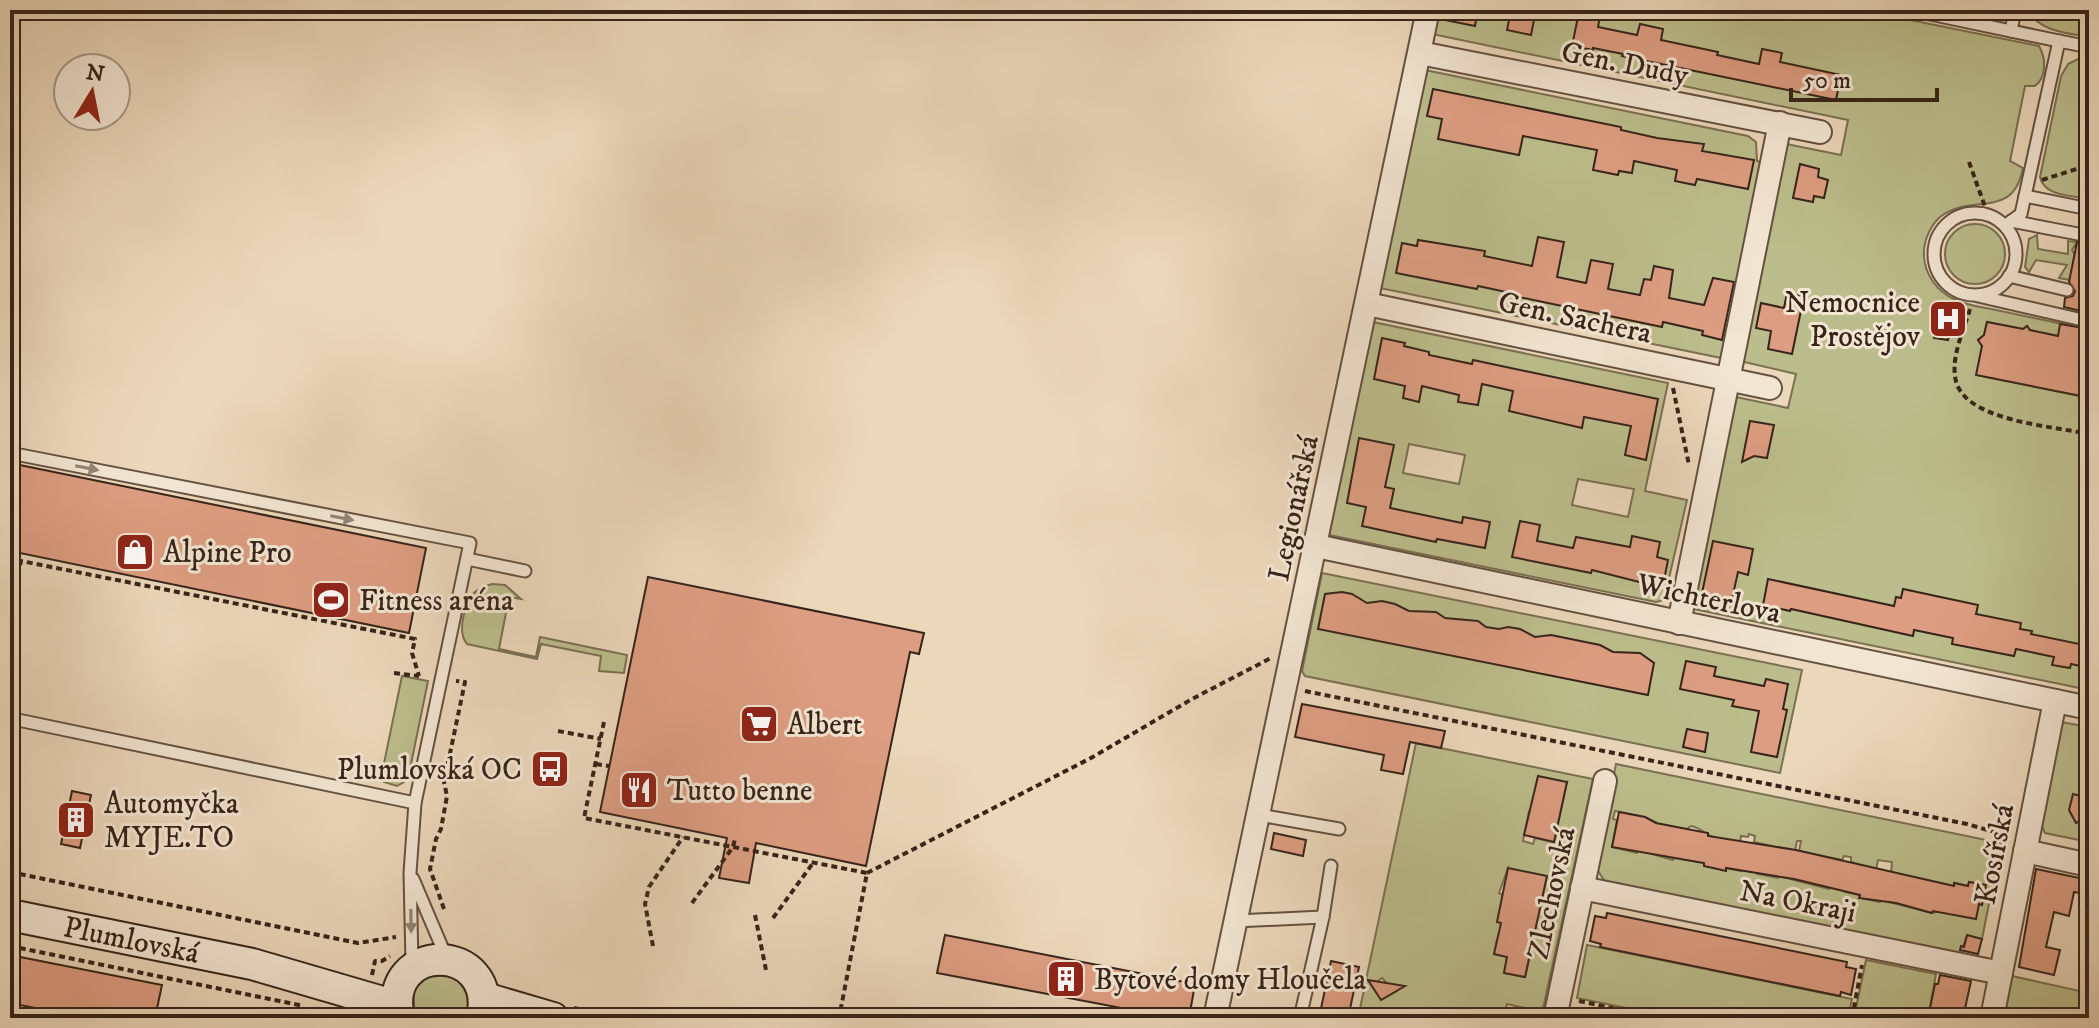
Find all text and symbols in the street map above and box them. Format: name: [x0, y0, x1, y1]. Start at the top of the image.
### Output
street label: Gen. Dudy: [1558, 34, 1692, 95]
north arrow: [52, 52, 132, 132]
scale bar: [1791, 52, 1937, 102]
text: N: [84, 59, 106, 89]
text: 50 m: [1803, 66, 1851, 96]
street label: Gen. Sachera: [1495, 284, 1655, 353]
place label: Nemocnice Prostějov: [1785, 285, 1921, 356]
hospital icon: Nemocnice Prostějov: [1927, 298, 1969, 340]
street label: Legionářská: [1261, 432, 1328, 585]
one-way arrow: [74, 462, 99, 475]
one-way arrow: [330, 512, 355, 524]
shop icon: Alpine Pro: [114, 531, 156, 573]
place label: Alpine Pro: [163, 535, 292, 572]
street label: Wichterlova: [1632, 566, 1784, 633]
sports icon: Fitness aréna: [310, 579, 352, 621]
place label: Fitness aréna: [359, 583, 514, 620]
supermarket icon: Albert: [738, 703, 780, 745]
place label: Albert: [787, 707, 862, 744]
bus stop icon: Plumlovská OC: [529, 748, 571, 790]
place label: Plumlovská OC: [337, 752, 522, 789]
restaurant icon: Tutto benne: [618, 769, 660, 811]
place label: Tutto benne: [667, 773, 812, 810]
place label: Automyčka MYJE.TO: [104, 786, 239, 857]
building icon: Automyčka MYJE.TO: [55, 799, 97, 841]
street label: Kosířská: [1968, 800, 2023, 908]
street label: Zlechovská: [1520, 823, 1585, 963]
street label: Na Okraji: [1736, 873, 1859, 932]
street label: Plumlovská: [60, 909, 203, 973]
one-way arrow: [405, 909, 418, 934]
building icon: Bytové domy Hloučela: [1045, 958, 1087, 1000]
place label: Bytové domy Hloučela: [1094, 962, 1366, 999]

